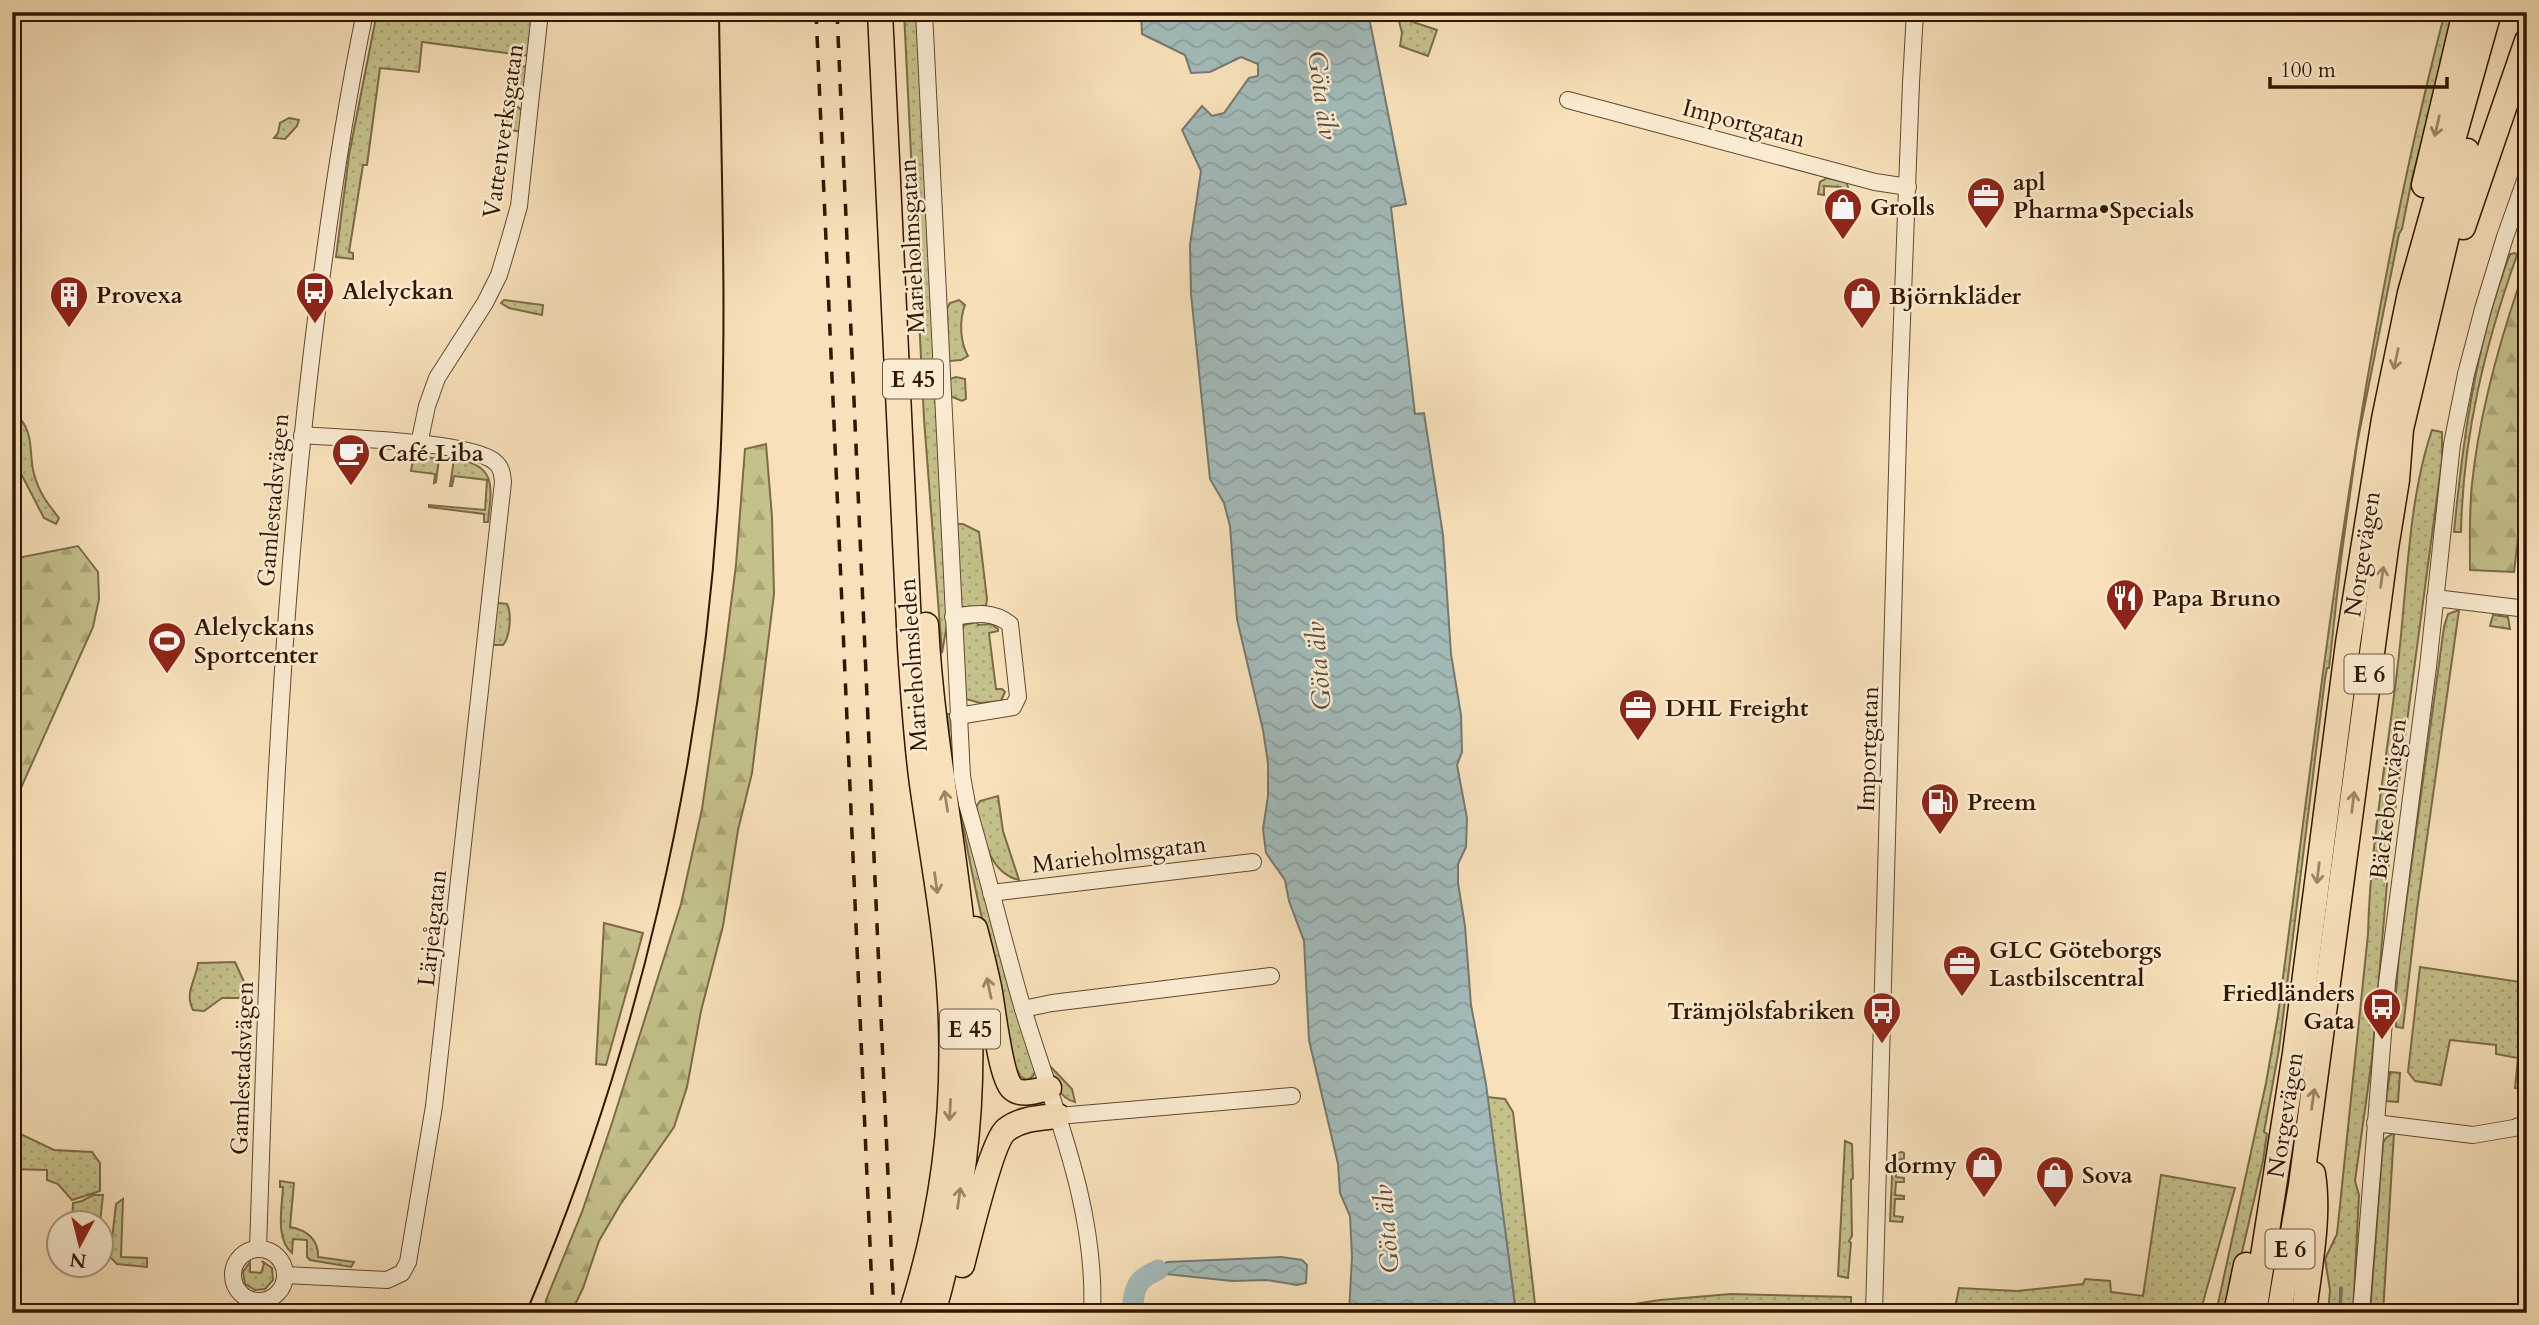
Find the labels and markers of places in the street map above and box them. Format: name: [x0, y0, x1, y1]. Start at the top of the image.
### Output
place label: apl Pharma•Specials: [2013, 166, 2194, 227]
office icon: apl Pharma•Specials: [1965, 175, 2007, 230]
shop icon: Grolls: [1822, 186, 1864, 241]
place label: Grolls: [1870, 191, 1935, 224]
bus stop icon: Alelyckan: [294, 270, 336, 325]
building icon: Provexa: [48, 274, 90, 329]
place label: Alelyckan: [342, 275, 454, 308]
shop icon: Björnkläder: [1841, 275, 1883, 330]
place label: Provexa: [96, 279, 183, 312]
place label: Björnkläder: [1889, 280, 2022, 313]
cafe icon: Café Liba: [330, 432, 372, 487]
place label: Café Liba: [378, 437, 484, 470]
restaurant icon: Papa Bruno: [2104, 577, 2146, 632]
place label: Papa Bruno: [2152, 582, 2281, 615]
place label: Alelyckans Sportcenter: [194, 611, 318, 672]
sports icon: Alelyckans Sportcenter: [146, 620, 188, 675]
office icon: DHL Freight: [1617, 687, 1659, 742]
place label: DHL Freight: [1665, 692, 1809, 725]
fuel station icon: Preem: [1919, 781, 1961, 836]
place label: Preem: [1967, 786, 2037, 819]
place label: GLC Göteborgs Lastbilscentral: [1989, 934, 2162, 995]
office icon: GLC Göteborgs Lastbilscentral: [1941, 943, 1983, 998]
place label: Friedländers Gata: [2222, 977, 2355, 1038]
bus stop icon: Friedländers Gata: [2361, 986, 2403, 1041]
bus stop icon: Trämjölsfabriken: [1861, 990, 1903, 1045]
place label: Trämjölsfabriken: [1667, 995, 1856, 1028]
shop icon: dormy: [1963, 1144, 2005, 1199]
place label: dormy: [1884, 1149, 1957, 1182]
shop icon: Sova: [2034, 1154, 2076, 1209]
place label: Sova: [2082, 1159, 2133, 1192]

